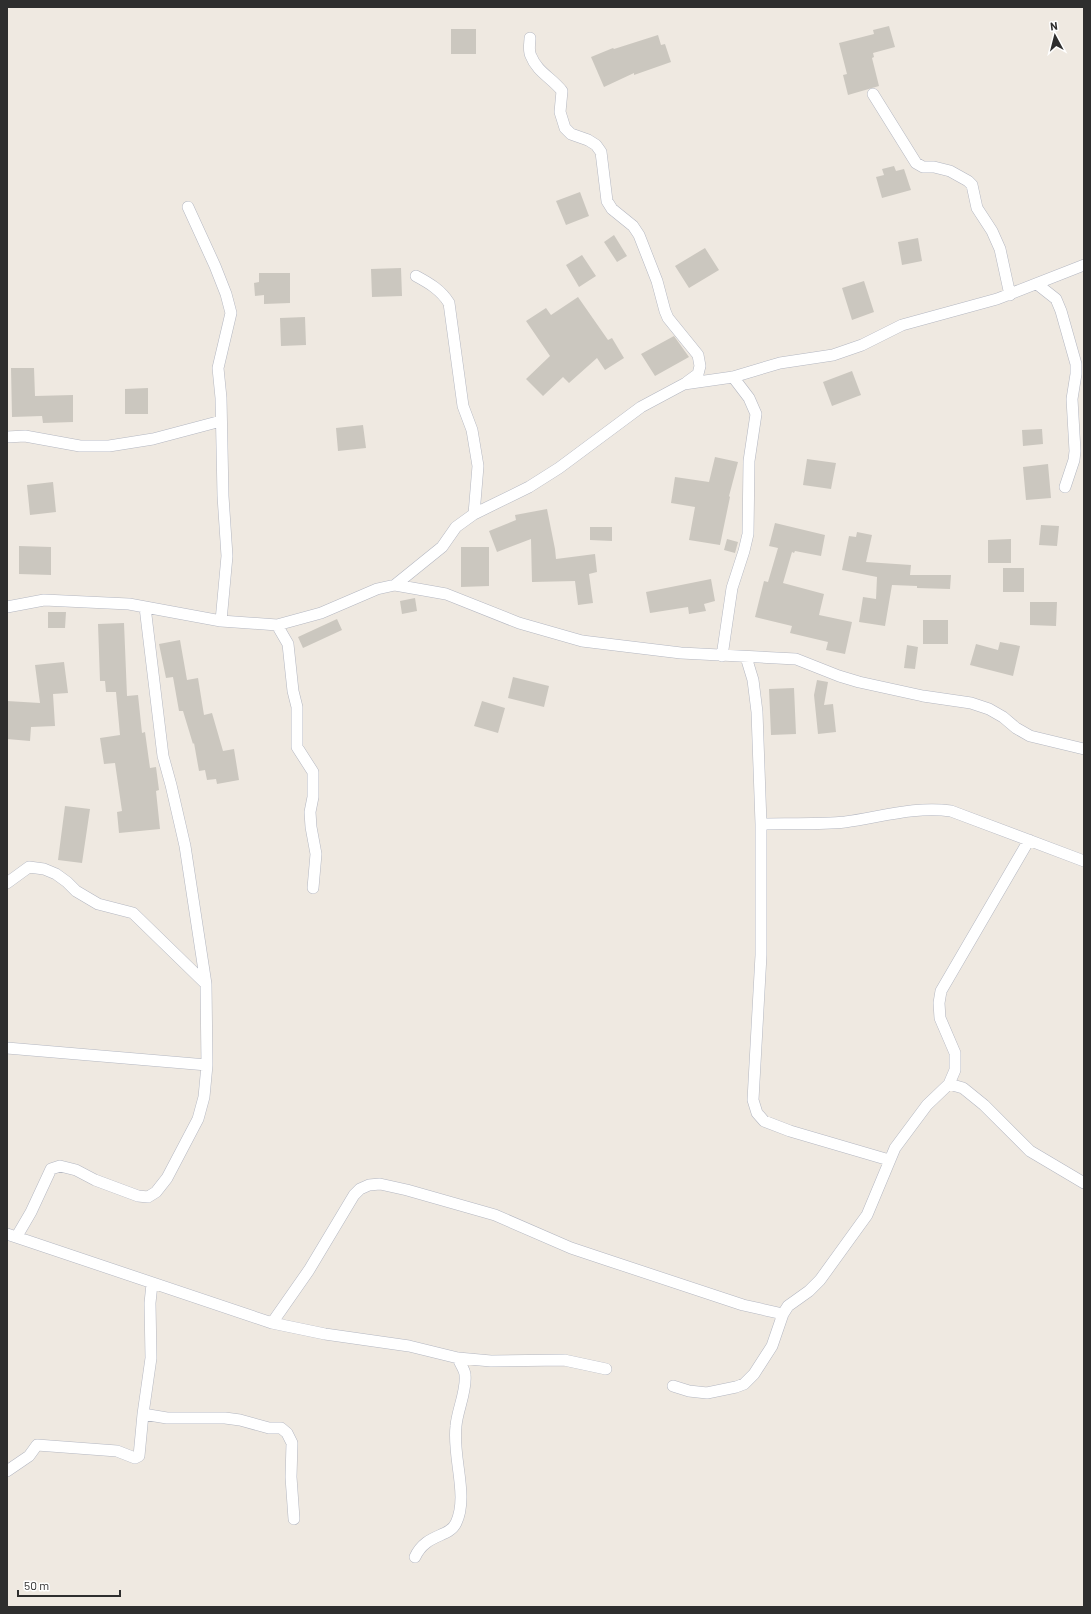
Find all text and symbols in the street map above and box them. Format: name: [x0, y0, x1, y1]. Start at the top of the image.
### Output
north arrow: [1035, 16, 1075, 56]
text: N: [1049, 19, 1058, 32]
scale bar: [18, 1572, 120, 1598]
text: 50 m: [24, 1578, 49, 1592]

